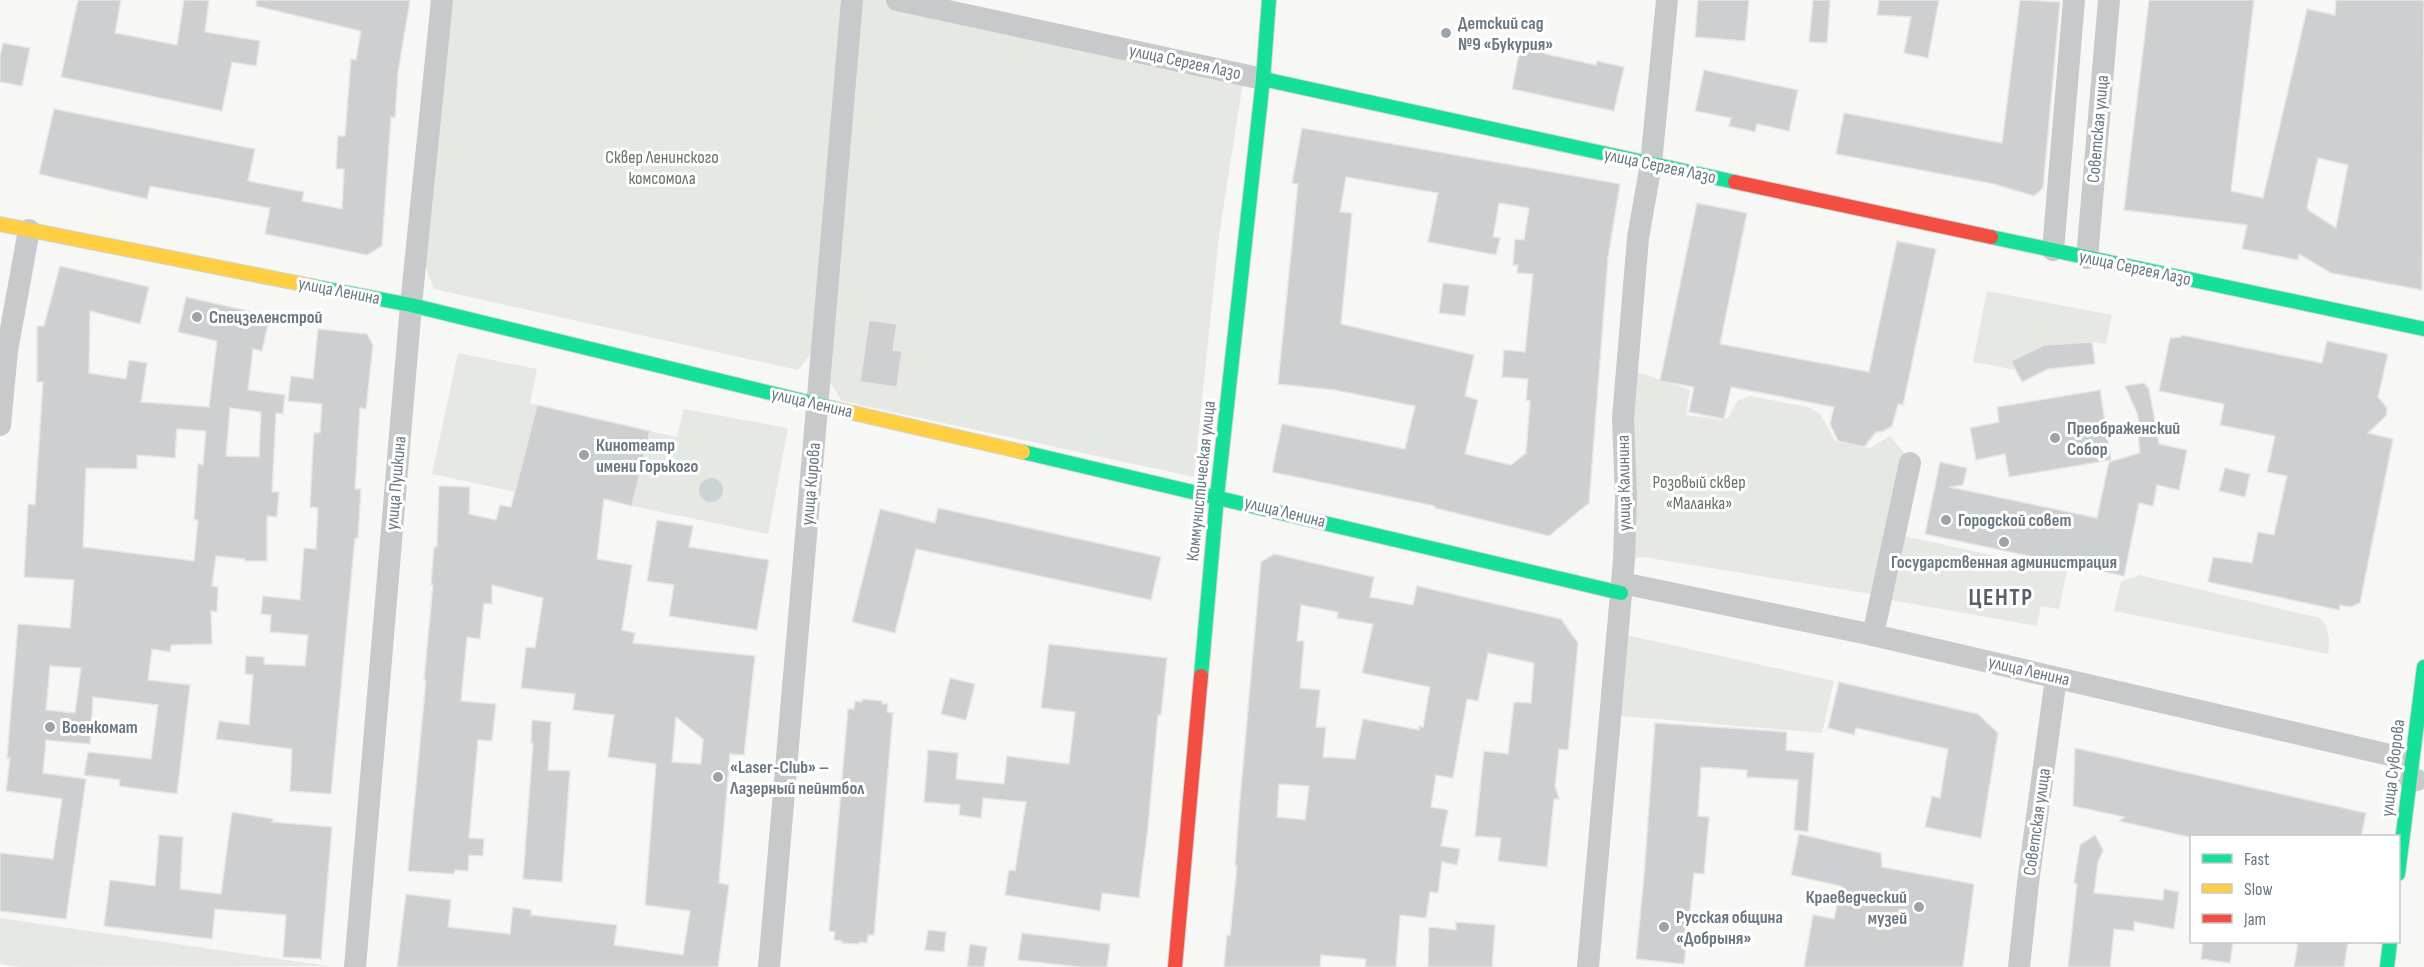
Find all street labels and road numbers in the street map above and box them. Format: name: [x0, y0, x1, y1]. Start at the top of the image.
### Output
street label: улица Сергея Лазо: [1127, 40, 1243, 84]
street label: Советская улица: [2083, 74, 2113, 184]
street label: улица Сергея Лазо: [1602, 144, 1718, 188]
street label: улица Сергея Лазо: [2077, 246, 2193, 290]
street label: улица Ленина: [296, 273, 382, 309]
street label: улица Ленина: [769, 383, 855, 423]
street label: Коммунистическая улица: [1182, 400, 1220, 562]
street label: улица Пушкина: [381, 435, 411, 531]
street label: улица Калинина: [1613, 435, 1635, 531]
street label: улица Кирова: [797, 442, 825, 526]
street label: улица Ленина: [1242, 492, 1328, 532]
street label: улица Ленина: [1986, 651, 2072, 691]
street label: улица Суворова: [2377, 718, 2409, 818]
street label: Советская улица: [2019, 767, 2055, 877]

